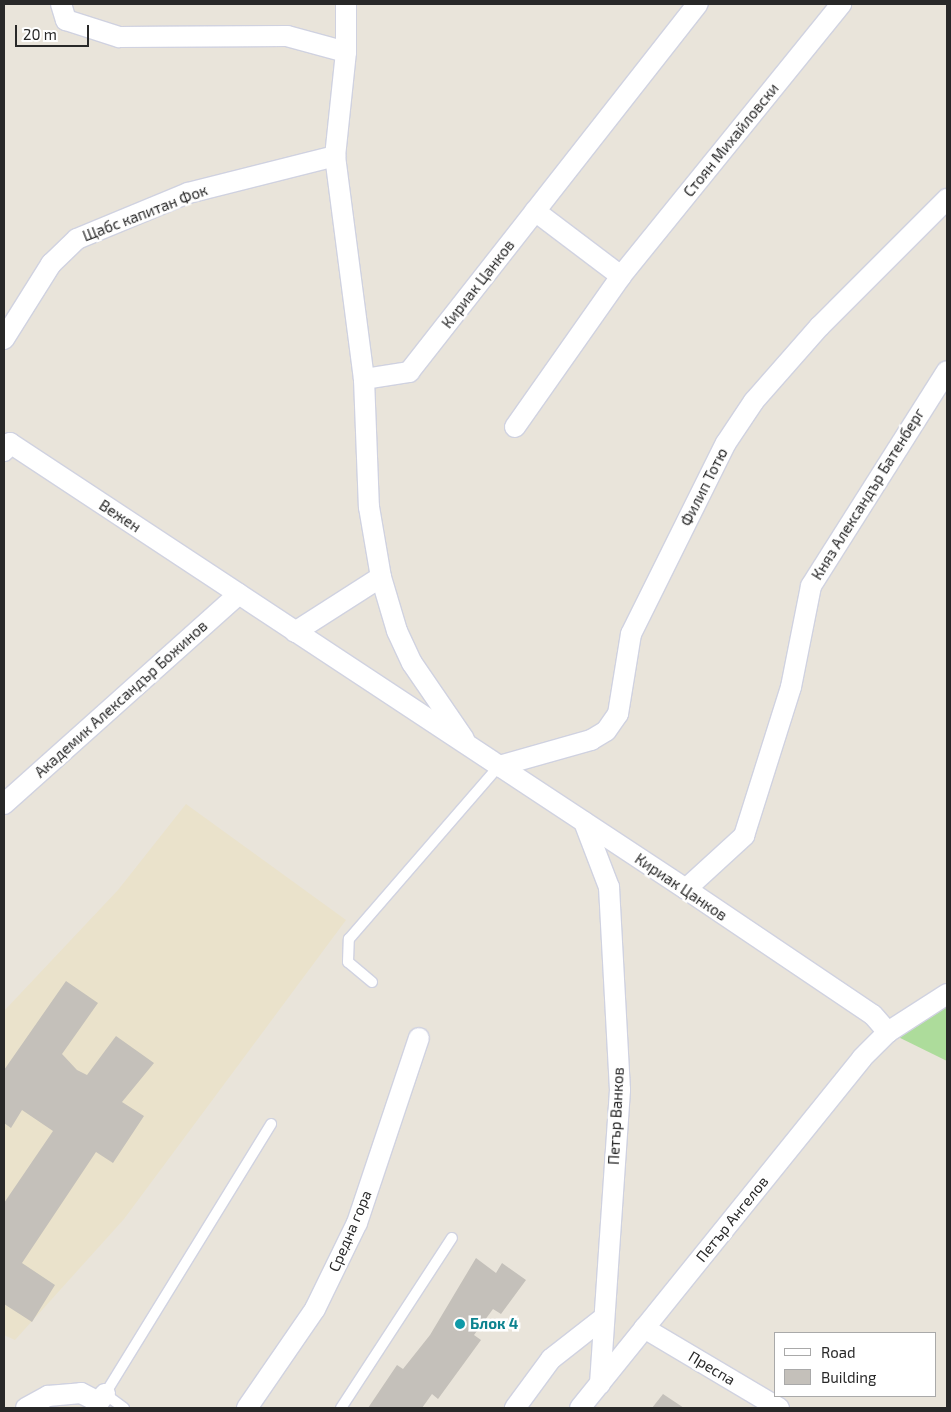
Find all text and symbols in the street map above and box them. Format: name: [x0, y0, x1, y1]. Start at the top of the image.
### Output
scale bar: [18, 15, 91, 47]
text: 20 m: [23, 25, 57, 43]
street label: Стоян Михайловски: [680, 80, 782, 200]
street label: Щабс капитан Фок: [80, 181, 210, 245]
street label: Кириак Цанков: [438, 236, 518, 332]
street label: Княз Александър Батенберг: [808, 405, 928, 583]
street label: Филип Тотю: [677, 445, 731, 529]
street label: Вежен: [96, 496, 144, 536]
street label: Академик Александър Божинов: [31, 617, 211, 781]
street label: Кириак Цанков: [632, 850, 730, 924]
street label: Петър Ванков: [604, 1067, 628, 1165]
street label: Петър Ангелов: [692, 1173, 772, 1265]
street label: Средна гора: [325, 1188, 375, 1274]
place label: Блок 4: [470, 1315, 518, 1333]
marker: Блок 4: [454, 1318, 466, 1330]
legend: [774, 1332, 936, 1397]
text: Road: [821, 1343, 856, 1361]
street label: Преспа: [685, 1347, 739, 1389]
text: Building: [821, 1368, 876, 1386]

